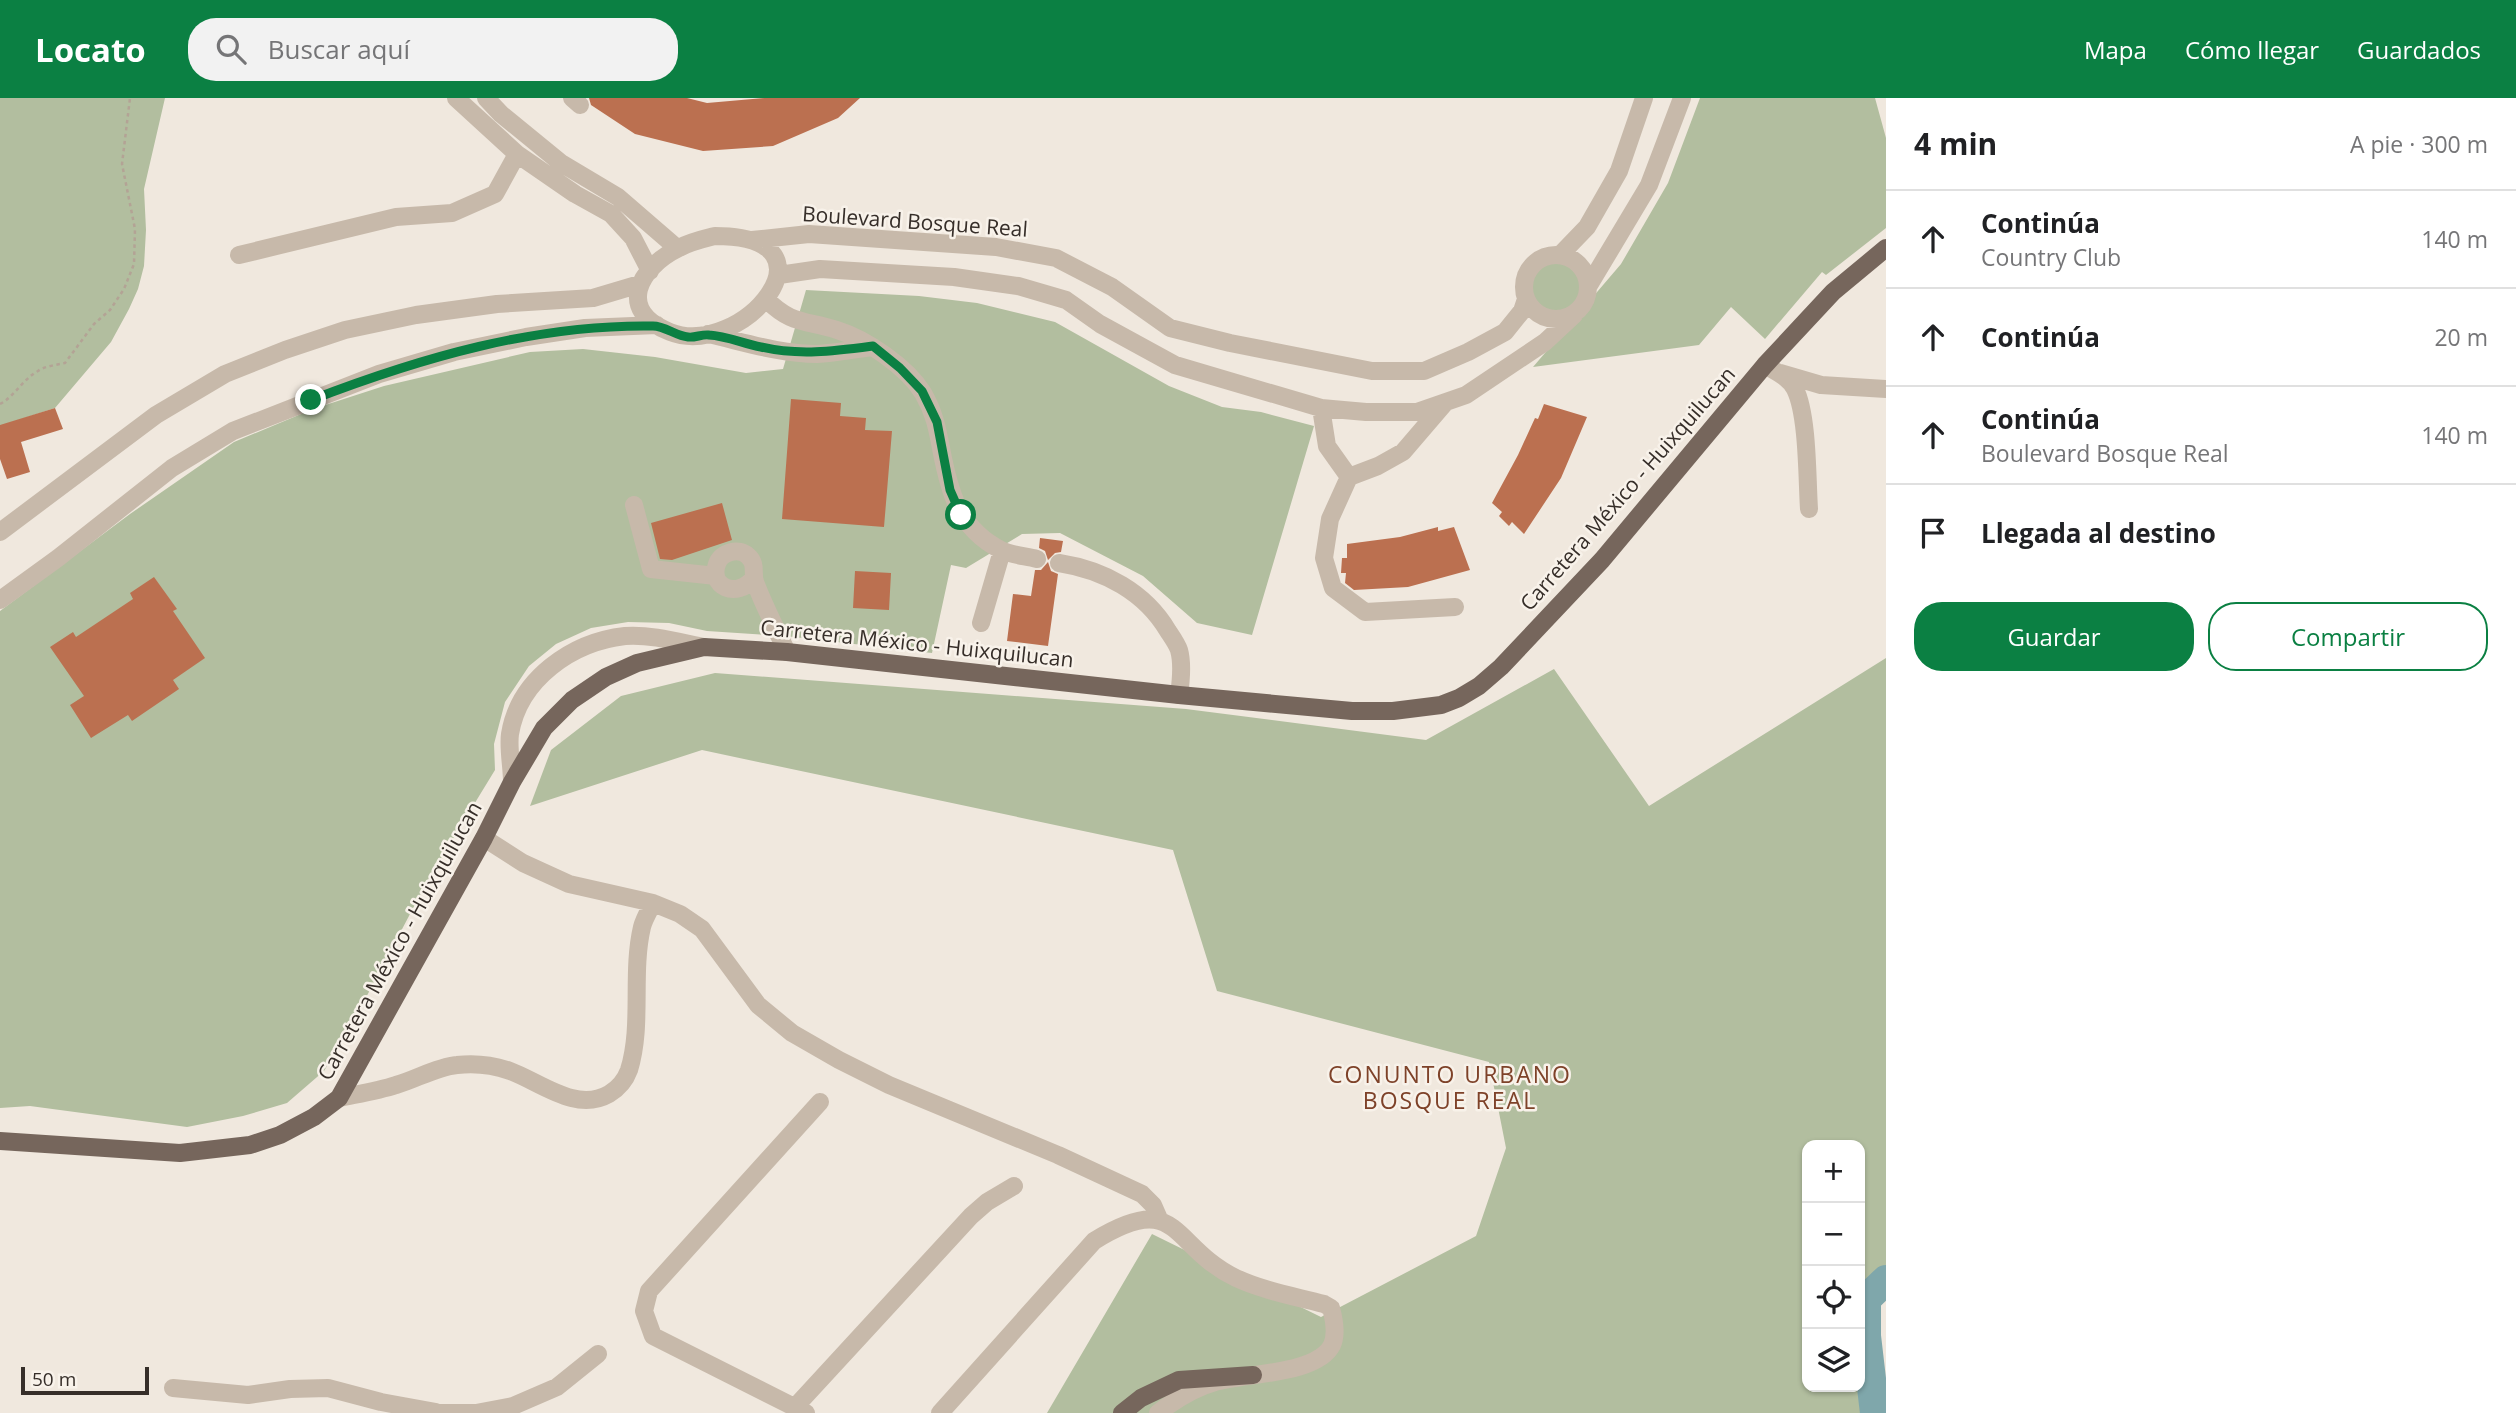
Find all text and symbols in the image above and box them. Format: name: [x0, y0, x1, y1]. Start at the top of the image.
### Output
search box: [188, 18, 678, 81]
text: Locato: [35, 27, 146, 72]
icon: search: [212, 30, 250, 68]
text: Buscar aquí: [268, 31, 410, 67]
text: Mapa: [2084, 33, 2147, 66]
text: Cómo llegar: [2185, 33, 2319, 66]
text: Guardados: [2357, 33, 2481, 66]
text: 4 min: [1914, 123, 1997, 164]
text: A pie · 300 m: [2350, 128, 2488, 160]
street label: Boulevard Bosque Real: [801, 199, 1029, 243]
text: Continúa: [1981, 205, 2100, 241]
icon: ahead: [1914, 220, 1952, 258]
text: 140 m: [2421, 223, 2488, 255]
text: Country Club: [1981, 241, 2121, 273]
icon: ahead: [1914, 318, 1952, 356]
text: Continúa: [1981, 319, 2100, 355]
text: 20 m: [2434, 321, 2488, 353]
street label: Carretera México - Huixquilucan: [1513, 360, 1741, 616]
route end: [295, 384, 326, 415]
text: Continúa: [1981, 401, 2100, 437]
icon: ahead: [1914, 416, 1952, 454]
text: 140 m: [2421, 419, 2488, 451]
text: Boulevard Bosque Real: [1981, 437, 2229, 469]
route start: [945, 499, 976, 530]
icon: arrive: [1914, 514, 1952, 552]
text: Llegada al destino: [1981, 515, 2216, 551]
button: Guardar: [1914, 602, 2194, 671]
button: Compartir: [2208, 602, 2488, 671]
street label: Carretera México - Huixquilucan: [759, 613, 1075, 673]
street label: Carretera México - Huixquilucan: [311, 796, 488, 1085]
district label: CONUNTO URBANO BOSQUE REAL: [1328, 1058, 1572, 1116]
map controls: [1802, 1140, 1865, 1392]
button: +: [1802, 1140, 1865, 1203]
button: −: [1802, 1203, 1865, 1266]
button: locate: [1802, 1266, 1865, 1329]
button: layers: [1802, 1329, 1865, 1392]
scale bar: [21, 1364, 149, 1396]
text: 50 m: [32, 1366, 76, 1392]

